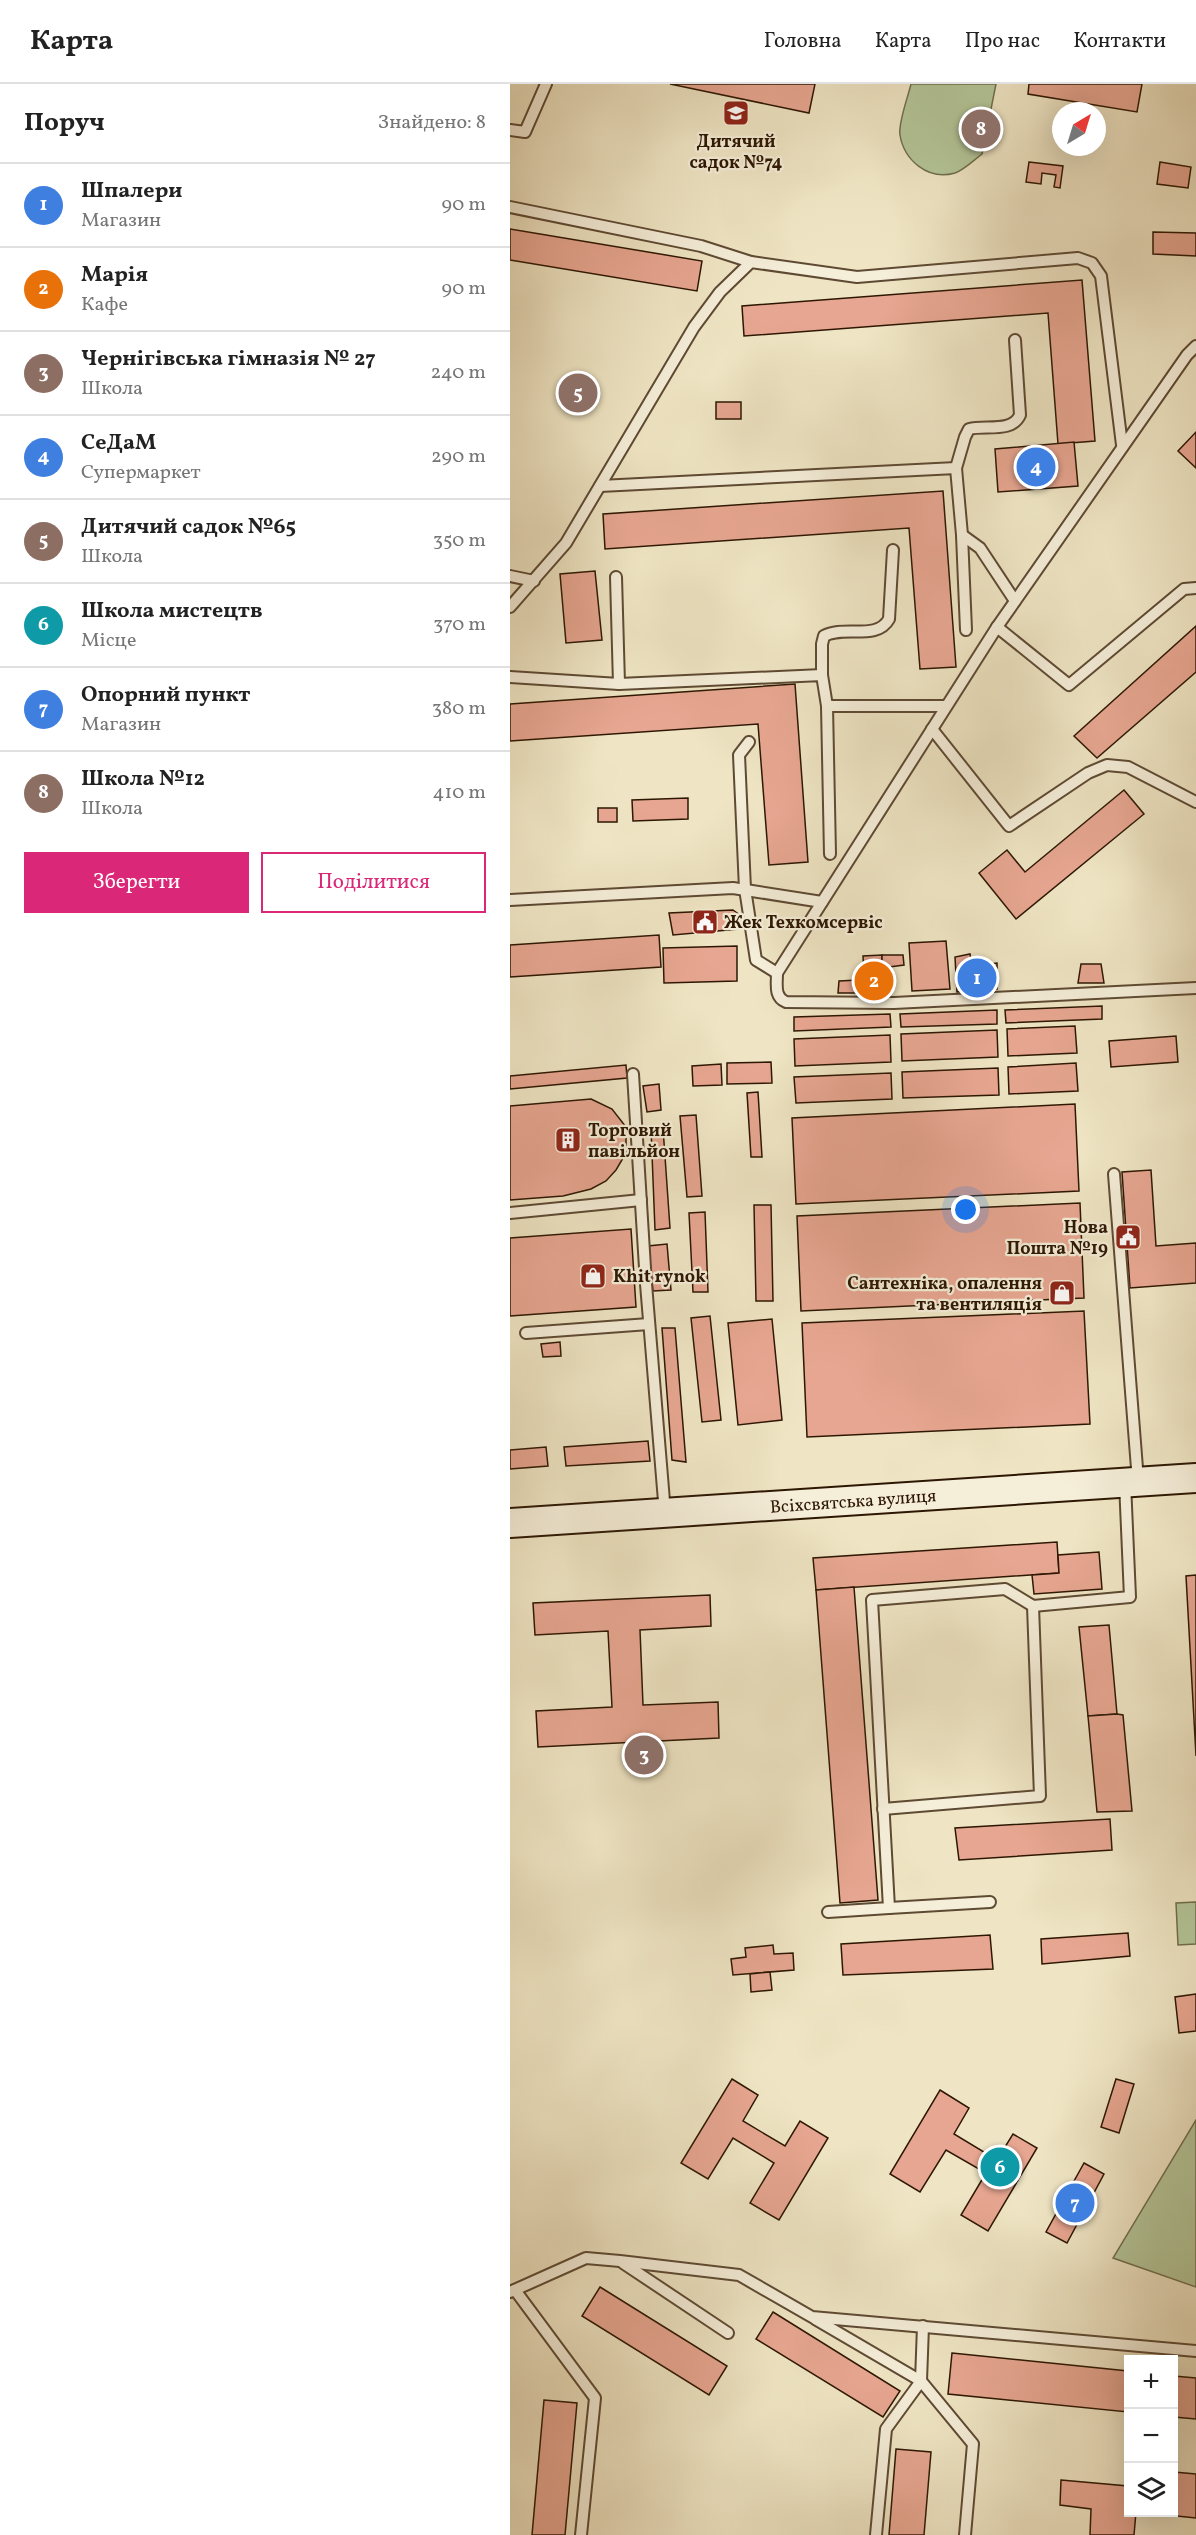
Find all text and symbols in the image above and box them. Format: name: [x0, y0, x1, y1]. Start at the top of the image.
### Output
text: Карта: [30, 22, 113, 61]
text: Головна: [764, 27, 842, 56]
text: Карта: [875, 27, 932, 56]
text: Про нас: [965, 27, 1040, 56]
text: Контакти: [1073, 27, 1166, 56]
school or university icon: Дитячий садок №74: [721, 98, 751, 128]
north arrow: [1052, 102, 1106, 156]
text: Поруч: [24, 105, 105, 141]
pin: 8: [962, 106, 1000, 152]
text: Знайдено: 8: [378, 109, 486, 137]
place label: Дитячий садок №74: [689, 130, 783, 176]
text: Шпалери: [81, 176, 182, 207]
text: 1: [39, 191, 48, 219]
text: 90 m: [442, 191, 486, 219]
text: Магазин: [81, 207, 161, 235]
text: Марія: [81, 260, 148, 291]
text: 2: [38, 275, 49, 303]
text: 90 m: [442, 275, 486, 303]
text: Кафе: [81, 291, 128, 319]
text: Чернігівська гімназія № 27: [81, 344, 376, 375]
text: 3: [38, 359, 49, 387]
text: 240 m: [431, 359, 486, 387]
pin: 5: [558, 370, 598, 416]
text: Школа: [81, 375, 143, 403]
text: СеДаМ: [81, 428, 156, 459]
text: 4: [37, 443, 50, 471]
text: 290 m: [431, 443, 486, 471]
pin: 4: [1016, 444, 1056, 490]
text: Супермаркет: [81, 459, 201, 487]
text: Дитячий садок №65: [81, 512, 296, 543]
text: 5: [39, 527, 48, 555]
text: 350 m: [433, 527, 486, 555]
text: Школа: [81, 543, 143, 571]
text: Школа мистецтв: [81, 596, 263, 627]
text: 6: [38, 611, 49, 639]
text: 370 m: [433, 611, 486, 639]
text: Місце: [81, 627, 136, 655]
text: Опорний пункт: [81, 680, 250, 711]
text: 7: [39, 695, 48, 723]
text: 380 m: [432, 695, 486, 723]
text: Магазин: [81, 711, 161, 739]
text: Школа №12: [81, 764, 205, 795]
text: 8: [38, 779, 49, 807]
text: 410 m: [433, 779, 486, 807]
text: Школа: [81, 795, 143, 823]
button: Зберегти: [24, 852, 249, 913]
button: Поділитися: [261, 852, 486, 913]
public building icon: Жек Техкомсервіс: [690, 907, 720, 937]
place label: Жек Техкомсервіс: [724, 911, 883, 936]
pin: 1: [958, 956, 996, 1000]
pin: 2: [854, 958, 894, 1004]
place label: Торговий павільйон: [588, 1119, 680, 1165]
building icon: Торговий павільйон: [553, 1125, 583, 1155]
your location: [951, 1195, 980, 1224]
place label: Нова Пошта №19: [1006, 1216, 1108, 1262]
public building icon: Нова Пошта №19: [1113, 1222, 1143, 1252]
shop icon: Khit rynok: [578, 1261, 608, 1291]
place label: Khit rynok: [613, 1265, 706, 1290]
place label: Сантехніка, опалення та вентиляція: [847, 1272, 1042, 1318]
shop icon: Сантехніка, опалення та вентиляція: [1047, 1278, 1077, 1308]
street label: Всіхсвятська вулиця: [769, 1484, 937, 1521]
pin: 3: [624, 1732, 664, 1778]
pin: 6: [980, 2144, 1020, 2190]
pin: 7: [1056, 2180, 1094, 2226]
map controls: [1124, 2355, 1178, 2517]
button: +: [1124, 2355, 1178, 2409]
button: −: [1124, 2409, 1178, 2463]
button: layers: [1124, 2463, 1178, 2517]

